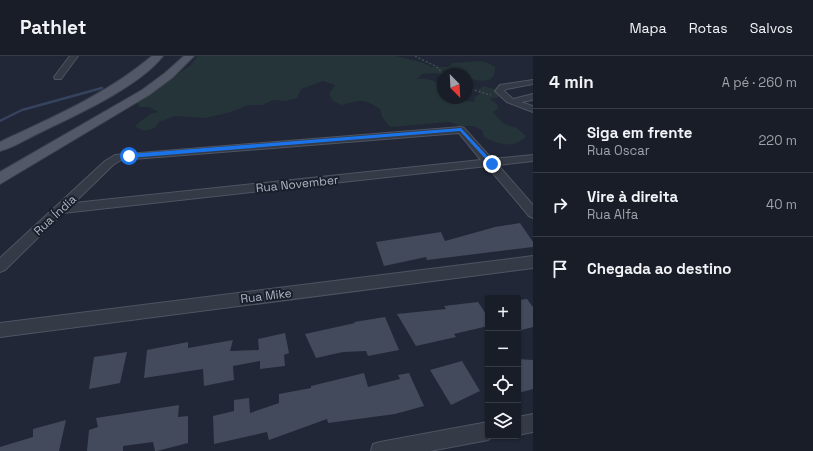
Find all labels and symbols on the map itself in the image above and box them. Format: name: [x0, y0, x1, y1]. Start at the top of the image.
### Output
north arrow: [437, 68, 473, 104]
route start: [120, 147, 138, 165]
route end: [483, 155, 501, 173]
street label: Rua November: [255, 172, 340, 196]
street label: Rua Índia: [30, 191, 80, 239]
street label: Rua Mike: [239, 285, 293, 307]

